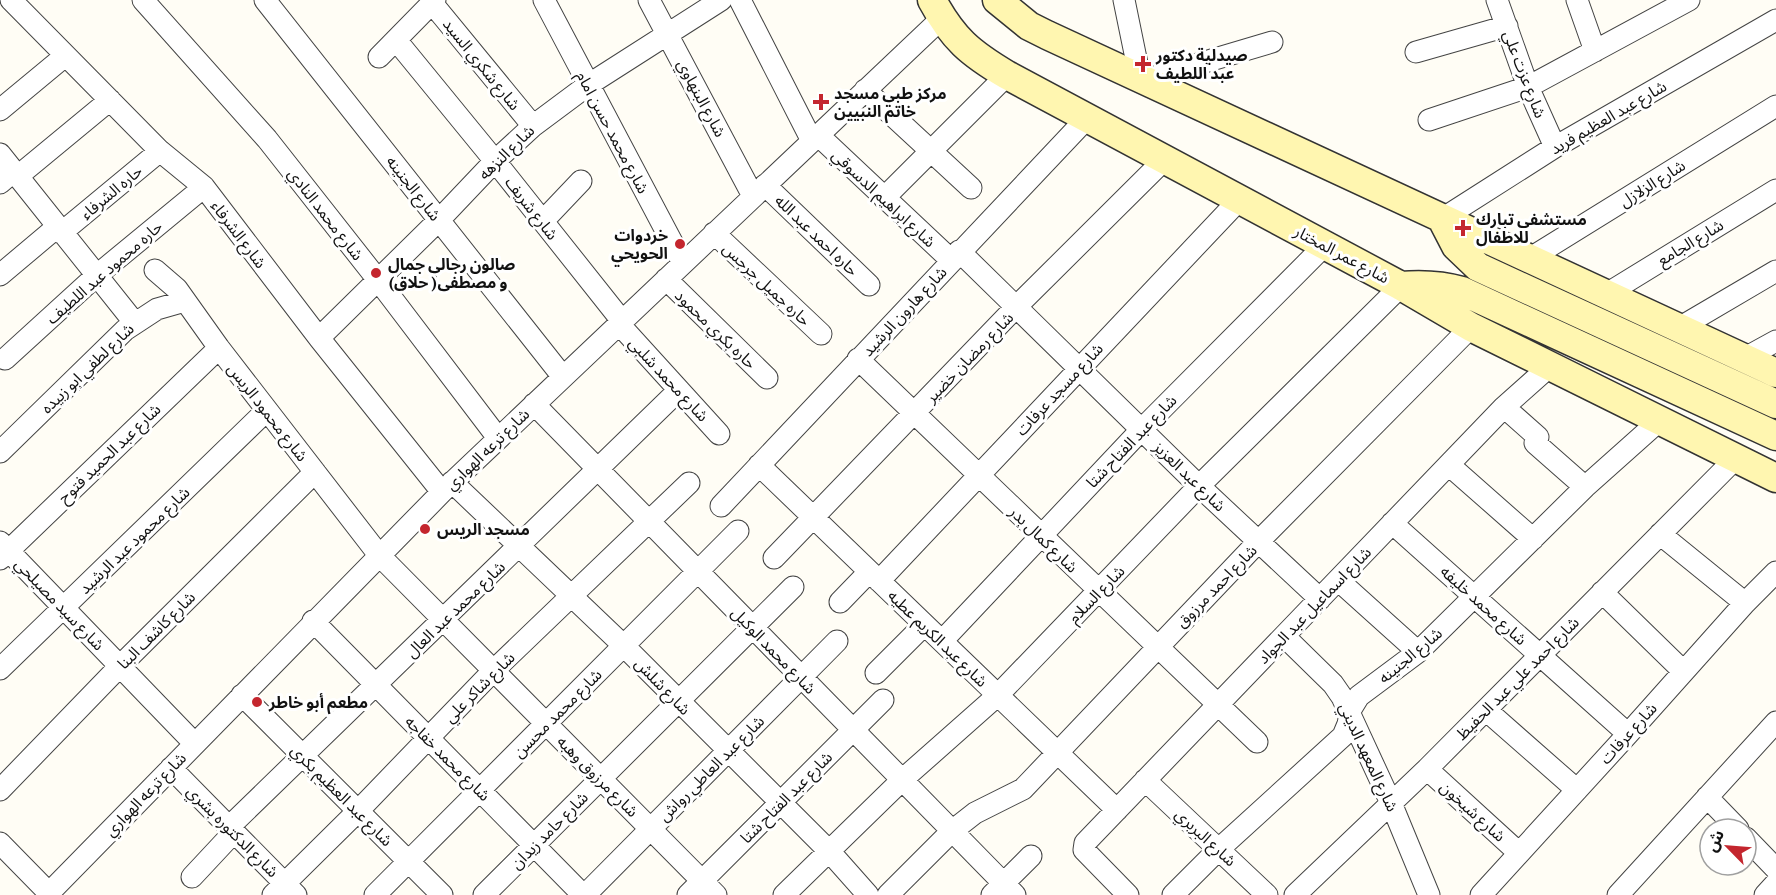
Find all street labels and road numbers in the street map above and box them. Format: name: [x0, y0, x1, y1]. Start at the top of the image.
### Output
street label: شارع شكري السيد: [437, 15, 524, 116]
street label: شارع عزت علي: [1496, 28, 1549, 122]
street label: شارع البنهاوي: [671, 57, 729, 142]
street label: شارع محمد حسن امام: [570, 68, 652, 198]
street label: شارع عبد العظيم فريد: [1547, 77, 1671, 161]
street label: شارع النزهه: [475, 122, 540, 186]
street label: شارع ابراهيم الدسوقي: [826, 146, 939, 253]
street label: شارع الجنينه: [380, 153, 444, 226]
street label: شارع الزلازل: [1616, 157, 1690, 214]
street label: حاره الشرفاء: [77, 162, 146, 224]
street label: شارع محمد النادي: [281, 165, 367, 266]
street label: شارع شريف: [499, 174, 561, 246]
street label: حاره احمد عبد الله: [771, 192, 862, 280]
street label: شارع الشرفاء: [205, 197, 269, 274]
street label: شارع الجامع: [1654, 216, 1728, 272]
street label: حاره محمود عبد اللطيف: [43, 218, 166, 328]
street label: شارع عمر المختار: [1289, 222, 1392, 290]
street label: حاره جميل جرجس: [719, 240, 814, 330]
street label: شارع هارون الرشيد: [859, 263, 953, 362]
street label: حاره بكري محمود: [669, 287, 760, 375]
street label: شارع رمضان خضير: [921, 309, 1020, 409]
street label: شارع لطفي ابو زبيده: [38, 320, 140, 420]
street label: شارع محمد شلبي: [623, 334, 712, 427]
street label: شارع مسجد عرفات: [1012, 340, 1109, 442]
street label: شارع محمود الريس: [221, 360, 311, 467]
street label: شارع عبد الفتاح شتا: [1083, 392, 1183, 494]
street label: شارع عبد الحميد فتوح: [55, 400, 167, 509]
street label: شارع ترعه الهواري: [442, 405, 535, 496]
street label: شارع عبد العزيز: [1147, 437, 1229, 517]
street label: شارع محمود عبد الرشيد: [76, 483, 196, 600]
street label: شارع كمال بدر: [1003, 502, 1081, 579]
street label: شارع احمد مرزوق: [1173, 541, 1263, 634]
street label: شارع اسماعيل عبد الجواد: [1254, 544, 1377, 670]
street label: شارع سيد مصيلحي: [9, 555, 108, 656]
street label: شارع محمد عبد العال: [402, 558, 511, 664]
street label: شارع السلام: [1065, 562, 1131, 629]
street label: شارع محمد خليفه: [1435, 562, 1530, 651]
street label: شارع عبد الكريم عطيه: [882, 587, 991, 693]
street label: شارع كاشف البنا: [114, 588, 201, 675]
street label: شارع محمد الوكيل: [725, 604, 819, 700]
street label: شارع احمد علي عبد الحفيظ: [1453, 614, 1585, 746]
street label: شارع الجنينه: [1375, 624, 1448, 690]
street label: شارع شاكر علي: [441, 649, 521, 729]
street label: شارع شلش: [629, 655, 694, 721]
street label: شارع محمد محسن: [510, 666, 608, 764]
street label: شارع عرفات: [1597, 699, 1663, 770]
street label: شارع المعهد الديني: [1332, 700, 1401, 816]
street label: شارع محمد خفاجه: [399, 712, 494, 807]
street label: شارع عبد العاطي رواش: [655, 712, 770, 827]
street label: شارع مرزوق وهبه: [551, 733, 641, 823]
street label: شارع عبد العظيم بكري: [285, 741, 396, 852]
street label: شارع عبد الفتاح شتا: [737, 748, 838, 849]
street label: شارع ترعه الهواري: [101, 749, 192, 842]
street label: شارع شيخون: [1434, 778, 1509, 848]
street label: شارع الدكتوره بشري: [181, 782, 282, 883]
street label: شارع حامد زيدان: [507, 788, 594, 875]
street label: شارع البربري: [1169, 805, 1239, 873]

